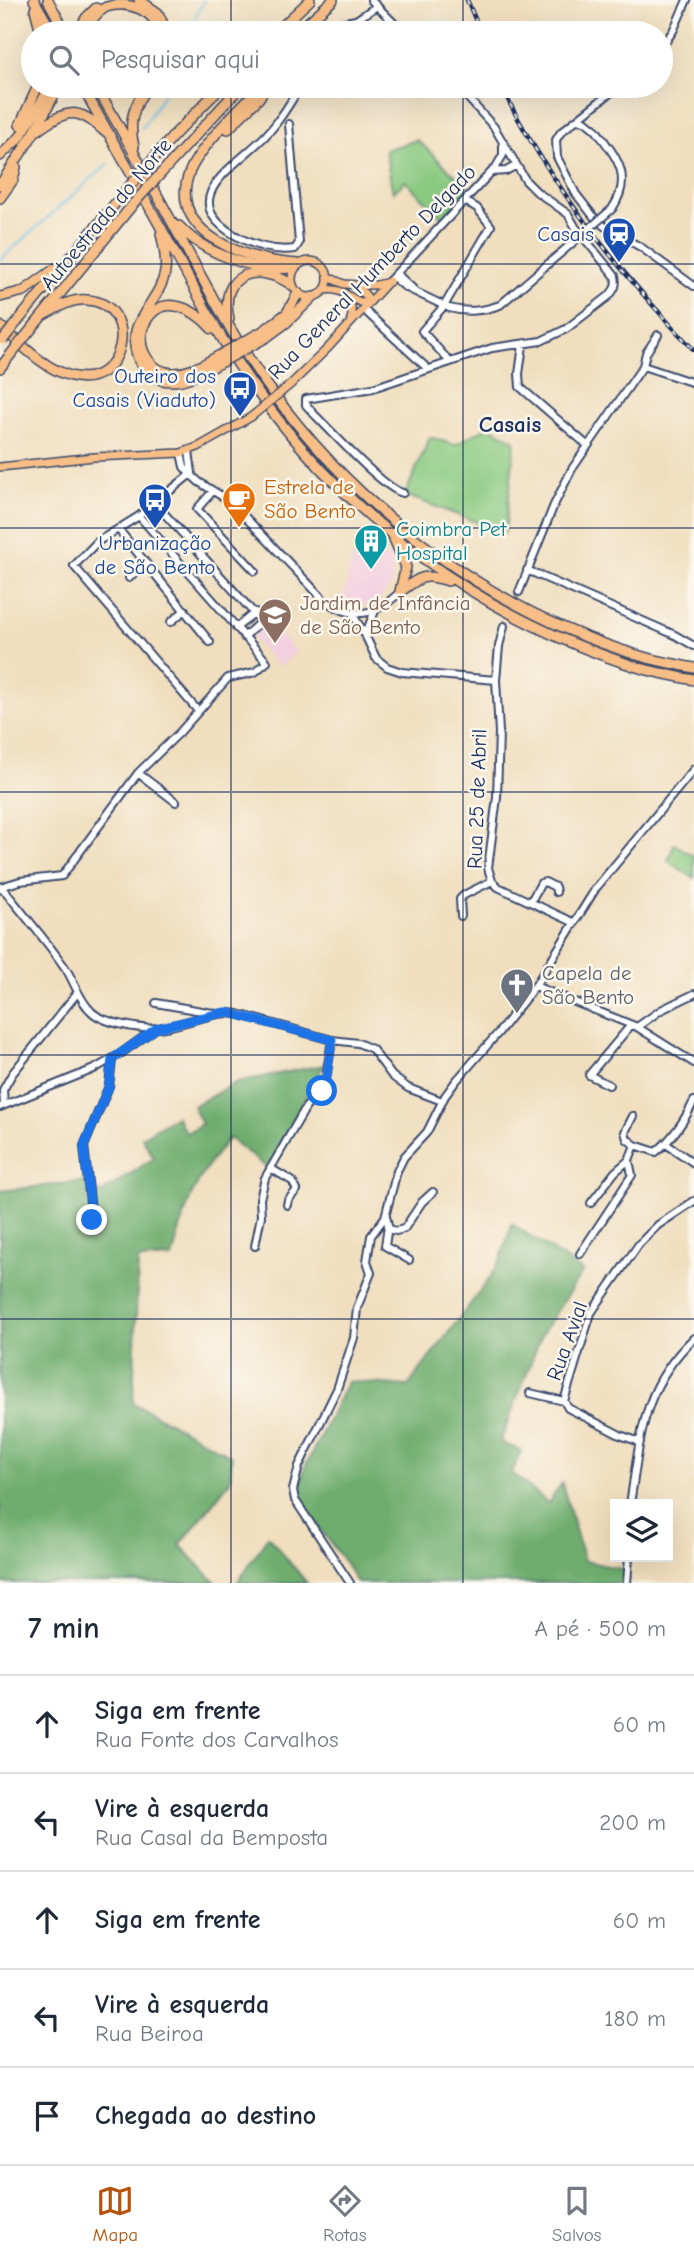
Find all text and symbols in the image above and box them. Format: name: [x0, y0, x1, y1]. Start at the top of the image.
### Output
search box: [21, 21, 673, 98]
icon: search: [45, 41, 83, 79]
text: Pesquisar aqui: [101, 45, 260, 75]
street label: Autoestrada do Norte: [35, 133, 177, 295]
street label: Rua General Humberto Delgado: [263, 160, 481, 384]
station icon: Casais: [600, 215, 638, 264]
place label: Casais: [537, 222, 594, 246]
place label: Outeiro dos Casais (Viaduto): [72, 364, 216, 412]
bus stop icon: Outeiro dos Casais (Viaduto): [221, 369, 259, 418]
district label: Casais: [479, 411, 541, 438]
place label: Estrela de São Bento: [264, 475, 356, 523]
cafe icon: Estrela de São Bento: [220, 480, 258, 529]
bus stop icon: Urbanização de São Bento: [136, 481, 174, 530]
place label: Coimbra Pet Hospital: [396, 517, 508, 565]
building icon: Coimbra Pet Hospital: [352, 522, 390, 571]
place label: Urbanização de São Bento: [95, 531, 215, 579]
place label: Jardim de Infância de São Bento: [300, 591, 471, 639]
school or university icon: Jardim de Infância de São Bento: [256, 596, 294, 645]
street label: Rua 25 de Abril: [463, 728, 491, 870]
place label: Capela de São Bento: [542, 961, 634, 1009]
church icon: Capela de São Bento: [498, 966, 536, 1015]
route start: [306, 1075, 337, 1106]
route end: [76, 1204, 107, 1235]
street label: Rua Avial: [542, 1298, 592, 1384]
map controls: [610, 1499, 673, 1562]
button: layers: [610, 1499, 673, 1562]
text: 7 min: [28, 1611, 100, 1646]
text: A pé · 500 m: [535, 1615, 666, 1642]
text: Siga em frente: [95, 1696, 261, 1726]
icon: ahead: [28, 1705, 66, 1743]
text: 60 m: [613, 1711, 666, 1738]
text: Rua Fonte dos Carvalhos: [95, 1726, 339, 1753]
text: Vire à esquerda: [95, 1794, 269, 1824]
icon: left: [28, 1803, 66, 1841]
text: 200 m: [599, 1809, 666, 1836]
text: Rua Casal da Bemposta: [95, 1824, 328, 1851]
icon: ahead: [28, 1901, 66, 1939]
text: Siga em frente: [95, 1905, 261, 1935]
text: 60 m: [613, 1907, 666, 1934]
text: Vire à esquerda: [95, 1990, 269, 2020]
icon: left: [28, 1999, 66, 2037]
text: 180 m: [604, 2005, 666, 2032]
text: Rua Beiroa: [95, 2020, 204, 2047]
icon: arrive: [28, 2097, 66, 2135]
text: Chegada ao destino: [95, 2101, 316, 2131]
tab: Mapa: [92, 2182, 138, 2246]
tab: Rotas: [323, 2182, 367, 2246]
tab: Salvos: [552, 2182, 602, 2246]

